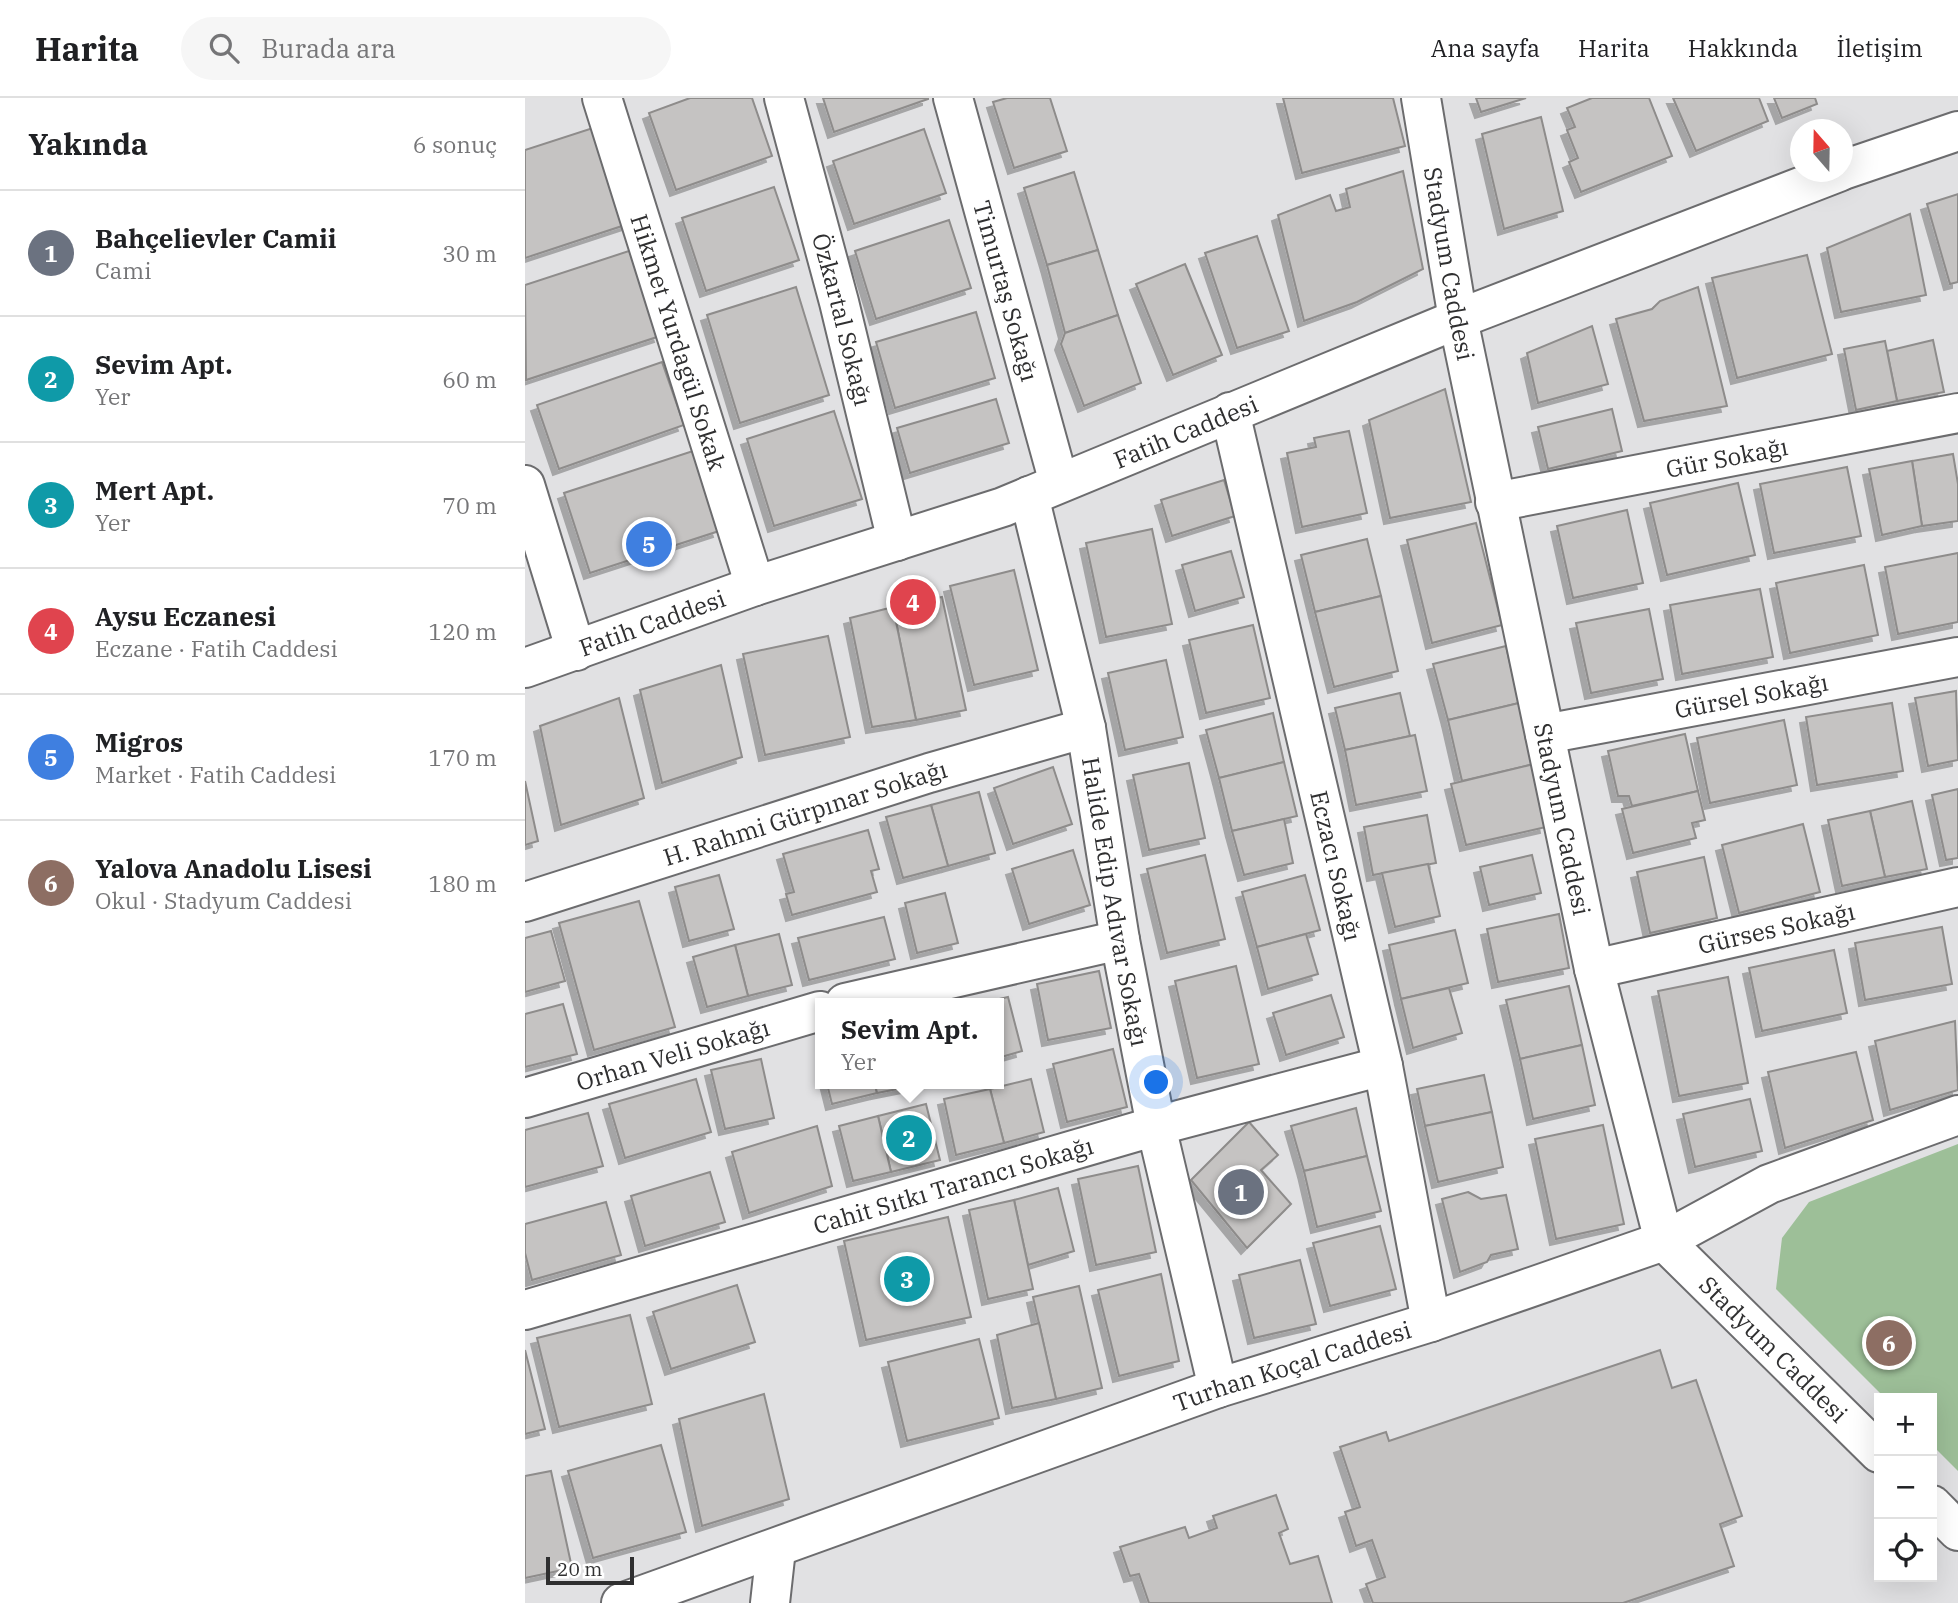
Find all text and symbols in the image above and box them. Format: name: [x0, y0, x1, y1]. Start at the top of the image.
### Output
search box: [181, 17, 671, 80]
text: Harita: [35, 27, 139, 70]
icon: search: [205, 29, 243, 67]
text: Burada ara: [261, 31, 396, 65]
text: Ana sayfa: [1431, 32, 1540, 64]
text: Harita: [1578, 32, 1650, 64]
text: Hakkında: [1688, 32, 1798, 64]
text: İletişim: [1836, 32, 1923, 64]
north arrow: [1790, 119, 1853, 182]
text: Yakında: [28, 124, 148, 163]
text: 6 sonuç: [413, 129, 497, 159]
street label: Stadyum Caddesi: [1417, 164, 1482, 363]
street label: Timurtaş Sokağı: [966, 197, 1046, 385]
street label: Hikmet Yurdagül Sokak: [623, 210, 734, 475]
text: Bahçelievler Camii: [95, 221, 336, 255]
street label: Özkartal Sokağı: [805, 229, 880, 409]
text: 1: [44, 238, 58, 268]
text: 30 m: [442, 238, 497, 268]
text: Cami: [95, 255, 151, 285]
text: Sevim Apt.: [95, 347, 233, 381]
text: 2: [44, 364, 58, 394]
text: 60 m: [442, 364, 497, 394]
text: Yer: [95, 381, 131, 411]
street label: Fatih Caddesi: [1109, 387, 1263, 476]
street label: Gür Sokağı: [1663, 430, 1791, 485]
text: Mert Apt.: [95, 473, 214, 507]
text: 3: [44, 490, 58, 520]
text: 70 m: [442, 490, 497, 520]
text: Yer: [95, 507, 131, 537]
pin: 5: [626, 518, 672, 570]
pin: 4: [890, 576, 936, 628]
street label: Fatih Caddesi: [575, 582, 730, 663]
text: Aysu Eczanesi: [95, 599, 276, 633]
text: 4: [44, 616, 58, 646]
text: 120 m: [428, 616, 497, 646]
text: Eczane · Fatih Caddesi: [95, 633, 338, 663]
street label: Gürsel Sokağı: [1672, 666, 1831, 725]
street label: Stadyum Caddesi: [1527, 720, 1598, 918]
text: Migros: [95, 725, 183, 759]
text: 5: [44, 742, 58, 772]
text: 170 m: [428, 742, 497, 772]
street label: H. Rahmi Gürpınar Sokağı: [659, 753, 951, 873]
street label: Halide Edip Adıvar Sokağı: [1075, 755, 1156, 1049]
text: Market · Fatih Caddesi: [95, 759, 336, 789]
street label: Eczacı Sokağı: [1303, 787, 1369, 944]
text: Yalova Anadolu Lisesi: [95, 851, 372, 885]
text: 6: [44, 868, 58, 898]
text: 180 m: [428, 868, 497, 898]
text: Okul · Stadyum Caddesi: [95, 885, 352, 915]
street label: Gürses Sokağı: [1695, 895, 1858, 961]
popup: [815, 998, 1004, 1089]
street label: Orhan Veli Sokağı: [572, 1011, 773, 1098]
text: Sevim Apt.: [841, 1012, 978, 1046]
text: Yer: [841, 1046, 876, 1076]
your location: [1139, 1065, 1173, 1099]
pin: 2: [886, 1112, 932, 1164]
street label: Cahit Sıtkı Tarancı Sokağı: [809, 1129, 1097, 1241]
pin: 1: [1218, 1166, 1264, 1218]
pin: 3: [884, 1253, 930, 1305]
street label: Stadyum Caddesi: [1693, 1269, 1855, 1429]
street label: Turhan Koçal Caddesi: [1169, 1313, 1415, 1419]
pin: 6: [1866, 1317, 1912, 1369]
map controls: [1874, 1393, 1937, 1582]
button: +: [1874, 1393, 1937, 1456]
button: −: [1874, 1456, 1937, 1519]
button: locate: [1874, 1519, 1937, 1582]
scale bar: [546, 1554, 633, 1586]
text: 20 m: [557, 1557, 602, 1581]

